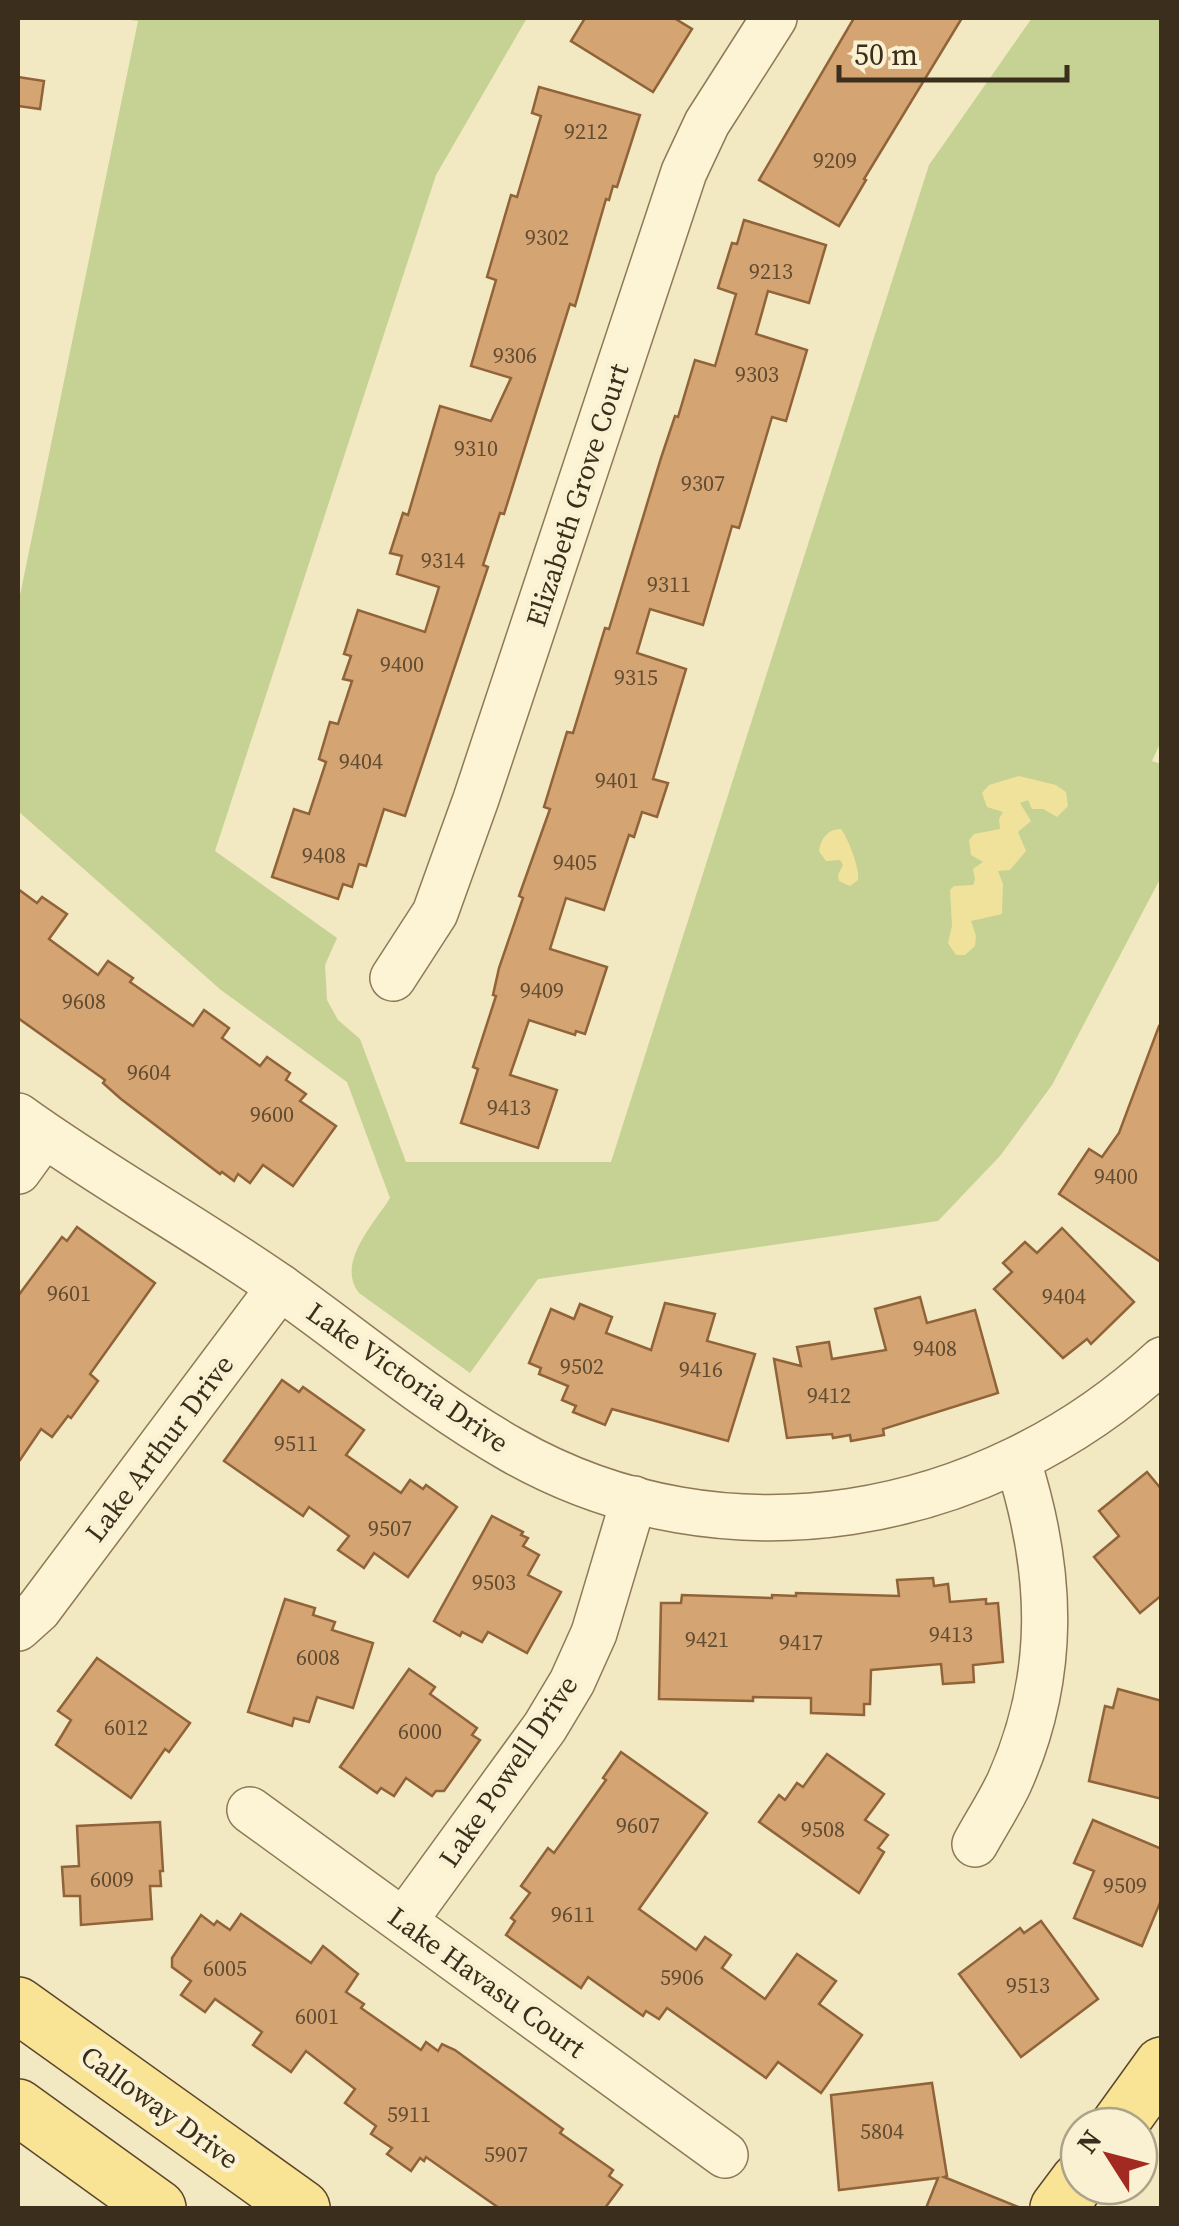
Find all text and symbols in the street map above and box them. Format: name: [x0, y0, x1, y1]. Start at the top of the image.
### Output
scale bar: [839, 20, 1066, 82]
text: 50 m: [854, 34, 918, 75]
house number: 9212: [564, 116, 608, 146]
house number: 9209: [813, 145, 857, 175]
house number: 9302: [525, 222, 569, 252]
house number: 9213: [749, 256, 793, 286]
house number: 9306: [493, 340, 537, 370]
street label: Elizabeth Grove Court: [517, 358, 638, 631]
house number: 9303: [735, 359, 779, 389]
house number: 9310: [454, 433, 498, 463]
house number: 9307: [681, 468, 725, 498]
house number: 9314: [421, 545, 465, 575]
house number: 9311: [647, 569, 691, 599]
house number: 9400: [380, 649, 424, 679]
house number: 9315: [614, 662, 658, 692]
house number: 9404: [339, 746, 383, 776]
house number: 9401: [595, 765, 639, 795]
house number: 9408: [302, 840, 346, 870]
house number: 9405: [553, 847, 597, 877]
house number: 9409: [520, 975, 564, 1005]
house number: 9608: [62, 986, 106, 1016]
house number: 9604: [127, 1057, 171, 1087]
house number: 9413: [487, 1092, 531, 1122]
house number: 9600: [250, 1099, 294, 1129]
house number: 9400: [1094, 1161, 1138, 1191]
house number: 9601: [47, 1278, 91, 1308]
house number: 9404: [1042, 1281, 1086, 1311]
street label: Lake Victoria Drive: [299, 1293, 517, 1461]
house number: 9408: [913, 1333, 957, 1363]
street label: Lake Arthur Drive: [76, 1347, 242, 1549]
house number: 9502: [560, 1351, 604, 1381]
house number: 9416: [679, 1354, 723, 1384]
house number: 9412: [807, 1380, 851, 1410]
house number: 9511: [274, 1428, 318, 1458]
house number: 9507: [368, 1513, 412, 1543]
house number: 9503: [472, 1567, 516, 1597]
house number: 9413: [929, 1619, 973, 1649]
house number: 9421: [685, 1624, 729, 1654]
house number: 9417: [779, 1627, 823, 1657]
house number: 6008: [296, 1642, 340, 1672]
street label: Lake Powell Drive: [430, 1668, 586, 1874]
house number: 6012: [104, 1712, 148, 1742]
house number: 6000: [398, 1716, 442, 1746]
house number: 9607: [616, 1810, 660, 1840]
house number: 9508: [801, 1814, 845, 1844]
house number: 6009: [90, 1864, 134, 1894]
house number: 9509: [1103, 1870, 1147, 1900]
street label: Lake Havasu Court: [381, 1898, 594, 2067]
house number: 9611: [551, 1899, 595, 1929]
house number: 6005: [203, 1953, 247, 1983]
house number: 5906: [660, 1962, 704, 1992]
house number: 9513: [1006, 1970, 1050, 2000]
house number: 6001: [295, 2001, 339, 2031]
street label: Calloway Drive: [73, 2037, 247, 2177]
house number: 5911: [387, 2099, 431, 2129]
north arrow: [1059, 2106, 1159, 2206]
house number: 5804: [860, 2116, 904, 2146]
text: N: [1067, 2122, 1110, 2161]
house number: 5907: [484, 2139, 528, 2169]

